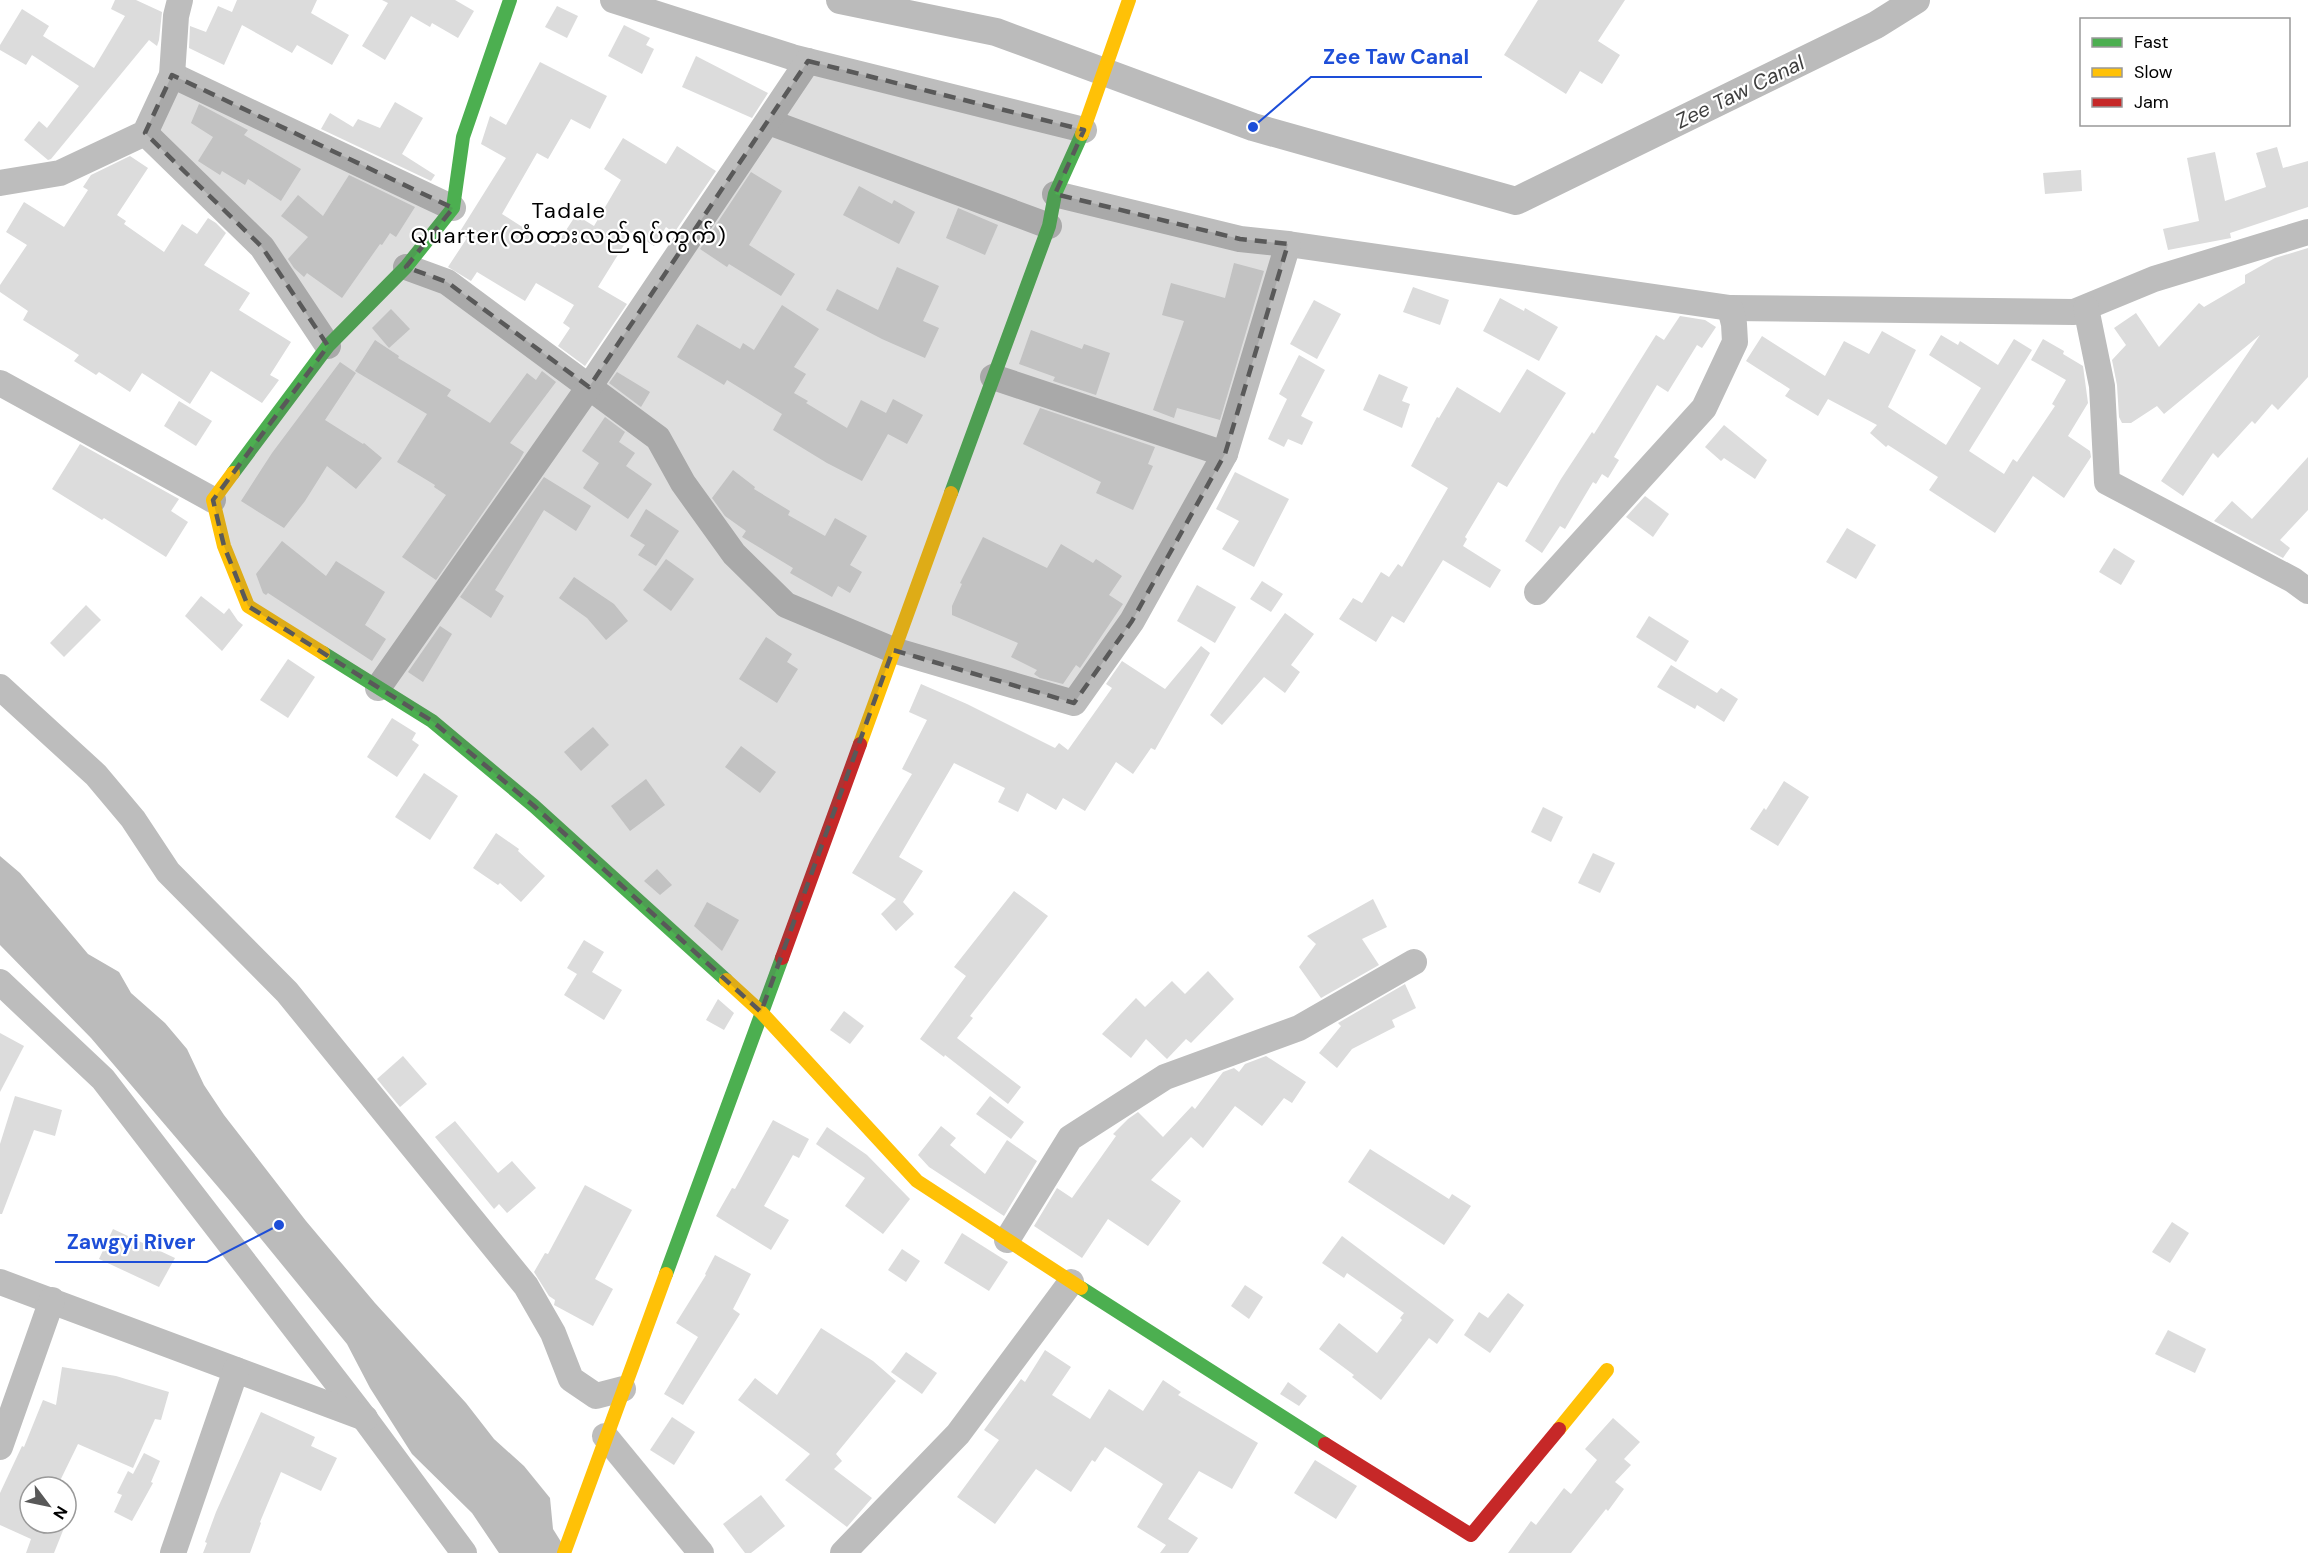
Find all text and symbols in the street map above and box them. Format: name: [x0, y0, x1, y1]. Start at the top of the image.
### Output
legend: [2080, 18, 2290, 126]
text: Fast: [2134, 30, 2169, 54]
callout: Zee Taw Canal: [1311, 38, 1482, 77]
text: Zee Taw Canal: [1323, 43, 1469, 71]
water label: Zee Taw Canal: [1671, 49, 1809, 135]
text: Slow: [2134, 60, 2173, 84]
text: Jam: [2134, 90, 2169, 114]
district label: Tadale Quarter(တံတားလည်ရပ်ကွက်): [411, 196, 727, 253]
callout: Zawgyi River: [55, 1223, 207, 1262]
text: Zawgyi River: [67, 1228, 196, 1256]
north arrow: [18, 1475, 78, 1535]
text: N: [48, 1502, 72, 1523]

